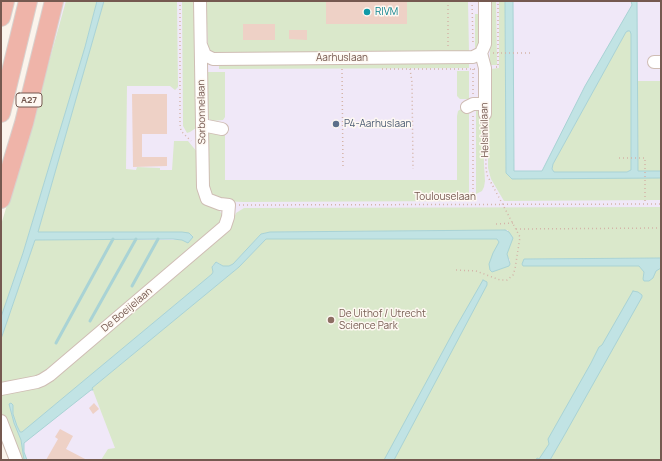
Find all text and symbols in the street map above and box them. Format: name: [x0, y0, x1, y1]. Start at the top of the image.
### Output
place label: RIVM: [375, 6, 398, 18]
marker: RIVM: [362, 7, 372, 17]
street label: Aarhuslaan: [316, 52, 368, 64]
street label: Sorbonnelaan: [195, 80, 209, 144]
road number: A27: [16, 93, 42, 107]
street label: Helsinkilaan: [479, 102, 491, 158]
place label: P4-Aarhuslaan: [344, 118, 411, 130]
marker: P4-Aarhuslaan: [331, 119, 341, 129]
street label: Toulouselaan: [414, 191, 476, 203]
street label: De Boeijelaan: [99, 285, 155, 335]
place label: De Uithof / Utrecht Science Park: [339, 308, 426, 332]
marker: De Uithof / Utrecht Science Park: [326, 315, 336, 325]

